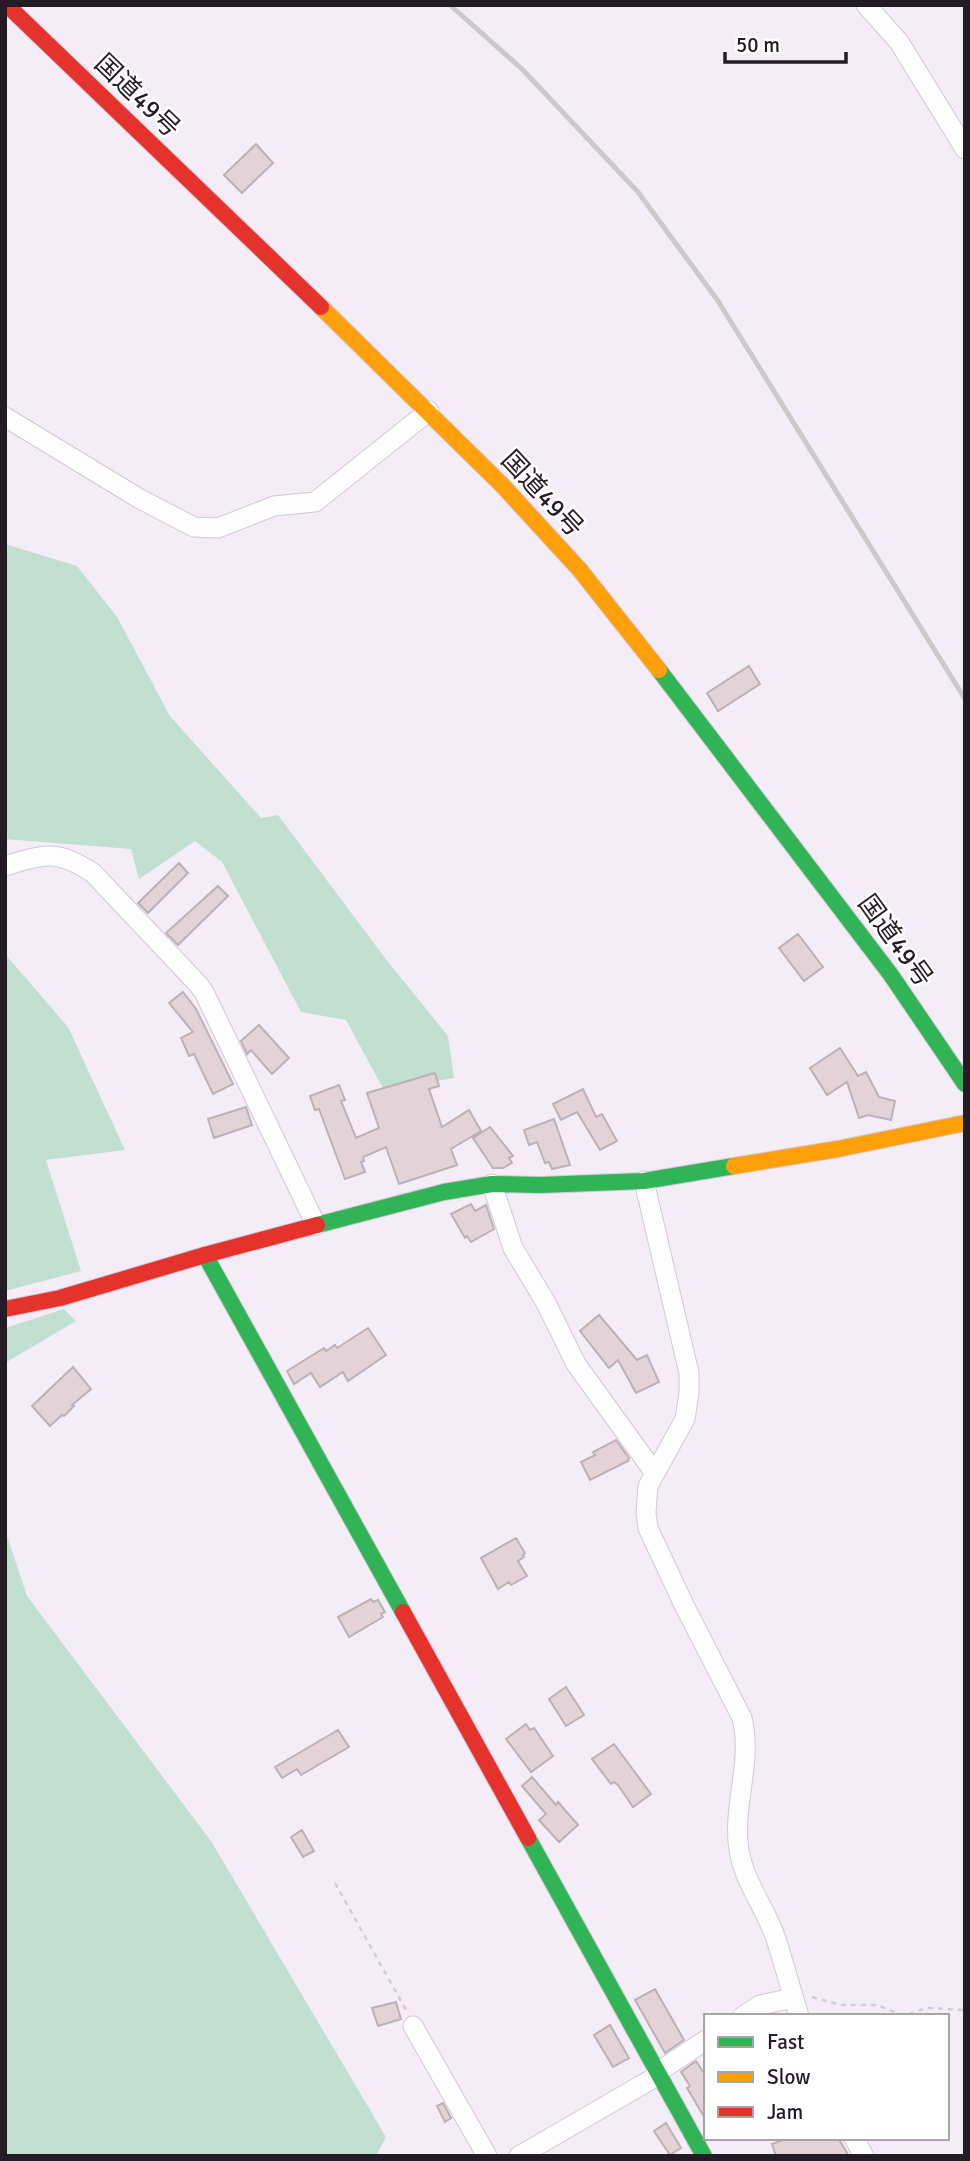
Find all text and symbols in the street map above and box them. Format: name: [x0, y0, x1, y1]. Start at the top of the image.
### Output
scale bar: [725, 21, 846, 65]
text: 50 m: [736, 32, 780, 58]
street label: 国道49号: [88, 48, 186, 144]
street label: 国道49号: [494, 444, 590, 544]
street label: 国道49号: [851, 889, 939, 993]
legend: [704, 2014, 949, 2140]
text: Fast: [767, 2029, 804, 2055]
text: Slow: [767, 2064, 811, 2090]
text: Jam: [767, 2099, 803, 2125]

